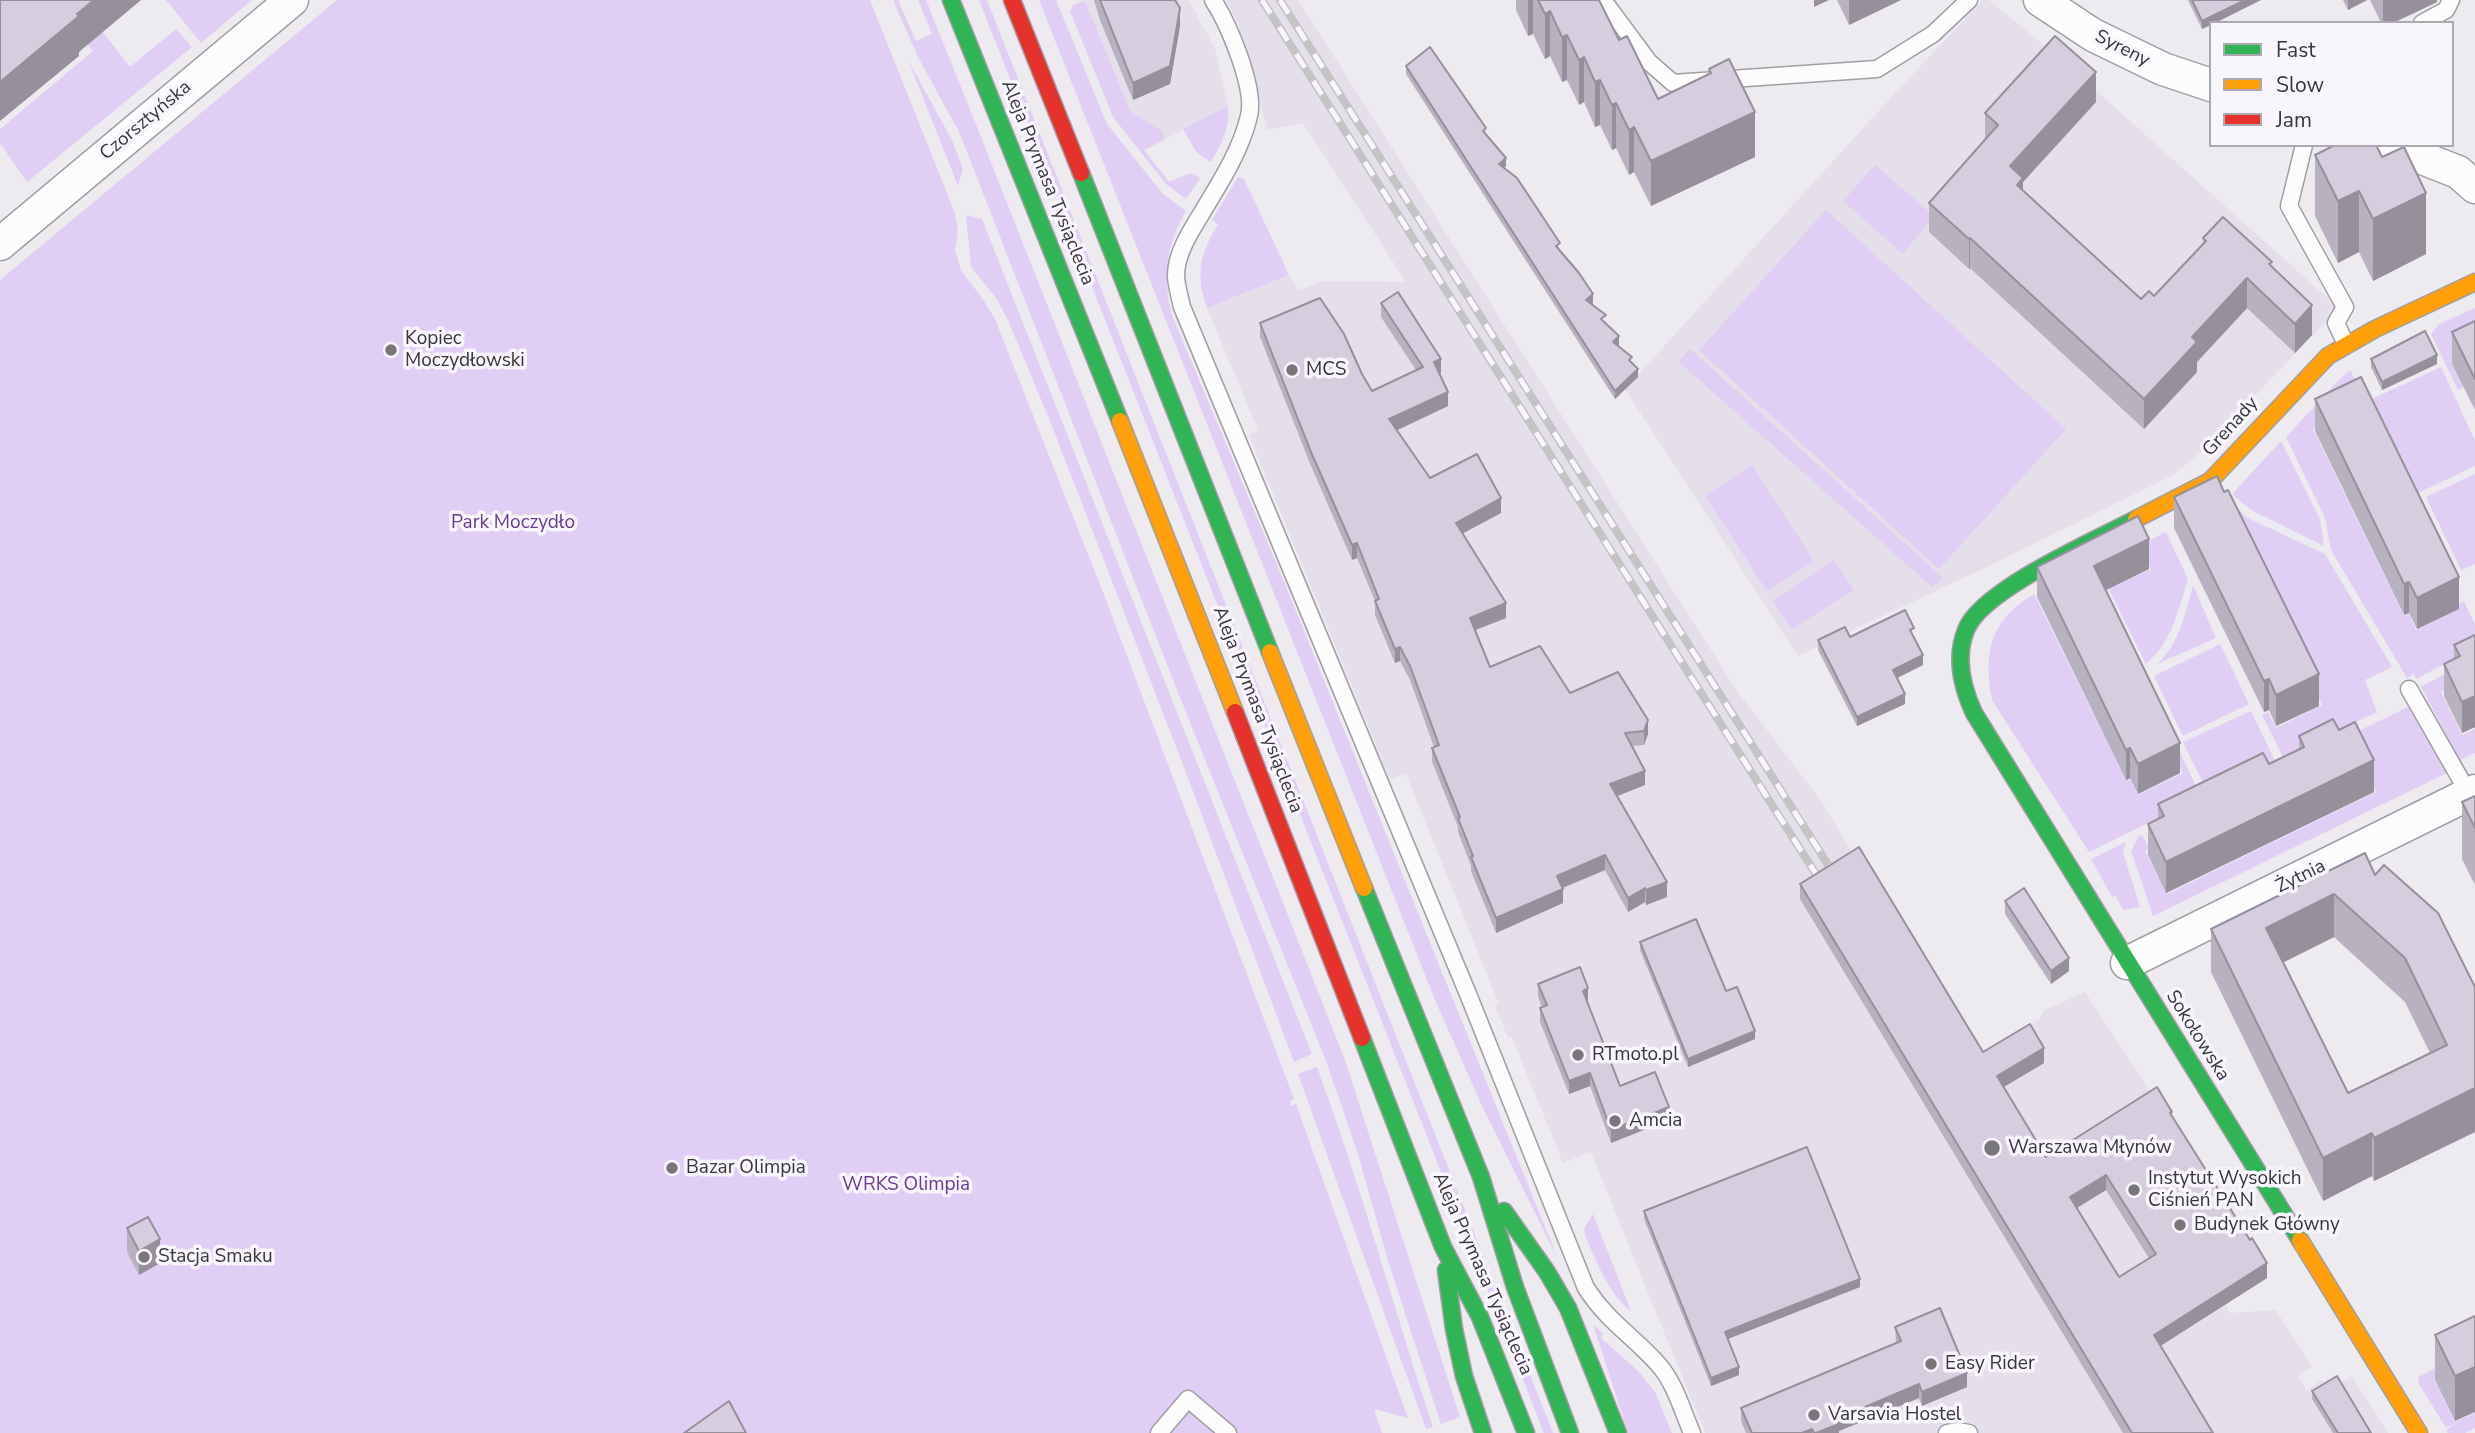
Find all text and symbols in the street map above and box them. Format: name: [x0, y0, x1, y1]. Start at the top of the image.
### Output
legend: [2209, 21, 2454, 147]
street label: Syreny: [2091, 26, 2153, 72]
text: Fast: [2276, 36, 2316, 64]
text: Slow: [2276, 71, 2324, 99]
street label: Czorsztyńska: [96, 76, 196, 166]
street label: Aleja Prymasa Tysiąclecia: [995, 77, 1099, 289]
text: Jam: [2276, 106, 2312, 134]
place label: Kopiec Moczydłowski: [405, 328, 525, 372]
marker: Kopiec Moczydłowski: [383, 342, 399, 358]
place label: MCS: [1306, 359, 1346, 381]
marker: MCS: [1284, 362, 1300, 378]
street label: Grenady: [2198, 393, 2264, 461]
park label: Park Moczydło: [451, 512, 575, 534]
street label: Aleja Prymasa Tysiąclecia: [1207, 603, 1307, 817]
street label: Żytnia: [2272, 855, 2330, 899]
street label: Sokołowska: [2160, 987, 2234, 1085]
place label: RTmoto.pl: [1592, 1044, 1679, 1066]
marker: RTmoto.pl: [1570, 1047, 1586, 1063]
place label: Amcia: [1629, 1110, 1682, 1132]
marker: Amcia: [1607, 1113, 1623, 1129]
place label: Warszawa Młynów: [2008, 1137, 2172, 1159]
marker: Warszawa Młynów: [1982, 1138, 2002, 1158]
place label: Bazar Olimpia: [686, 1157, 806, 1179]
marker: Bazar Olimpia: [664, 1160, 680, 1176]
place label: Instytut Wysokich Ciśnień PAN: [2148, 1168, 2301, 1212]
street label: Aleja Prymasa Tysiąclecia: [1427, 1169, 1537, 1379]
park label: WRKS Olimpia: [842, 1174, 970, 1196]
marker: Instytut Wysokich Ciśnień PAN: [2126, 1182, 2142, 1198]
place label: Budynek Główny: [2194, 1214, 2340, 1236]
marker: Budynek Główny: [2172, 1217, 2188, 1233]
place label: Stacja Smaku: [158, 1246, 273, 1268]
marker: Stacja Smaku: [136, 1249, 152, 1265]
place label: Easy Rider: [1945, 1353, 2035, 1375]
marker: Easy Rider: [1923, 1356, 1939, 1372]
place label: Varsavia Hostel: [1828, 1404, 1961, 1426]
marker: Varsavia Hostel: [1806, 1407, 1822, 1423]

